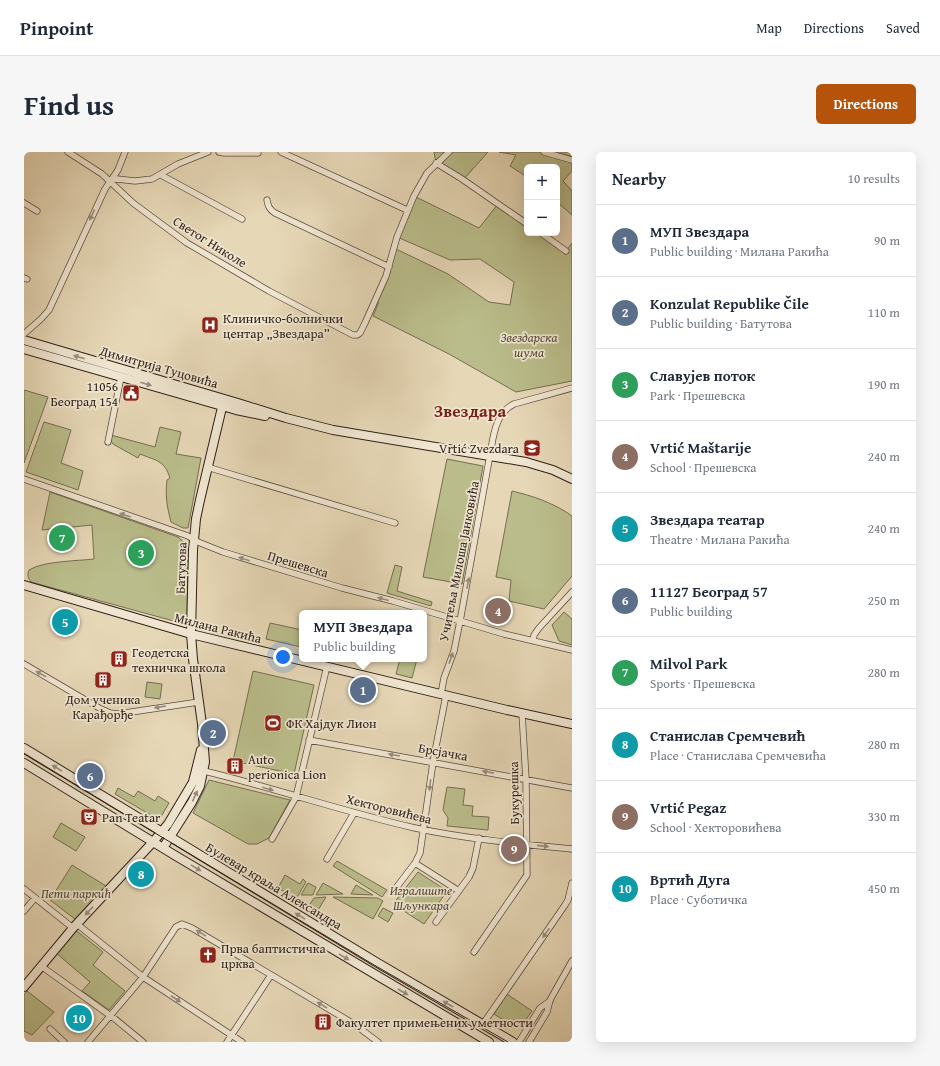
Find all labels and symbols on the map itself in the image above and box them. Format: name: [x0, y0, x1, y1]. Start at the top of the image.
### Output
one-way arrow: [89, 210, 95, 221]
street label: Светог Николе: [169, 212, 251, 272]
place label: Клиничко-болнички центар „Звездара”: [223, 309, 343, 343]
hospital icon: Клиничко-болнички центар „Звездара”: [200, 315, 220, 335]
park label: Звездарска шума: [500, 328, 558, 362]
street label: Димитрија Туцовића: [97, 341, 221, 393]
one-way arrow: [73, 353, 85, 359]
place label: 11056 Београд 154: [50, 377, 118, 411]
one-way arrow: [140, 381, 152, 387]
public building icon: 11056 Београд 154: [121, 383, 141, 403]
district label: Звездара: [434, 398, 506, 423]
school or university icon: Vrtić Zvezdara: [522, 438, 542, 458]
place label: Vrtić Zvezdara: [439, 439, 520, 458]
street label: Учитеља Милоша Јанковића: [434, 478, 484, 643]
one-way arrow: [119, 511, 131, 517]
pin: 7: [49, 523, 75, 553]
pin: 3: [128, 538, 154, 568]
street label: Батутова: [171, 541, 191, 594]
street label: Прешевска: [265, 546, 331, 582]
one-way arrow: [238, 556, 250, 562]
one-way arrow: [465, 577, 471, 589]
one-way arrow: [376, 595, 389, 601]
pin: 4: [485, 596, 511, 626]
pin: 5: [52, 607, 78, 637]
street label: Милана Ракића: [172, 608, 264, 648]
place label: Геодетска техничка школа: [132, 643, 227, 677]
your location: [273, 647, 293, 667]
building icon: Геодетска техничка школа: [109, 649, 129, 669]
one-way arrow: [449, 651, 455, 663]
building icon: Дом ученика Карађорђе: [93, 670, 113, 690]
one-way arrow: [35, 671, 47, 677]
pin: 1: [350, 675, 376, 705]
place label: Дом ученика Карађорђе: [64, 690, 141, 724]
one-way arrow: [154, 704, 166, 710]
sports icon: ФК Хајдук Лион: [263, 713, 283, 733]
place label: ФК Хајдук Лион: [286, 714, 377, 733]
pin: 2: [200, 718, 226, 748]
street label: Брсјачка: [417, 738, 470, 766]
place label: Auto perionica Lion: [248, 750, 327, 784]
one-way arrow: [388, 752, 400, 758]
building icon: Auto perionica Lion: [225, 756, 245, 776]
street label: Букурешка: [504, 760, 524, 825]
pin: 6: [77, 761, 103, 791]
one-way arrow: [51, 764, 63, 771]
one-way arrow: [482, 769, 494, 775]
one-way arrow: [426, 779, 433, 792]
one-way arrow: [263, 786, 275, 792]
street label: Хекторовићева: [344, 789, 435, 829]
one-way arrow: [192, 790, 198, 801]
theatre icon: Pan Teatar: [79, 807, 99, 827]
place label: Pan Teatar: [102, 808, 161, 827]
pin: 9: [501, 834, 527, 864]
street label: Булевар краља Александра: [202, 838, 346, 935]
one-way arrow: [537, 843, 550, 849]
pin: 8: [128, 859, 154, 889]
one-way arrow: [190, 865, 202, 872]
park label: Игралиште Шљункара: [390, 881, 452, 915]
park label: Пети паркић: [41, 884, 111, 903]
one-way arrow: [84, 906, 94, 916]
one-way arrow: [294, 912, 306, 919]
one-way arrow: [542, 927, 550, 938]
one-way arrow: [196, 929, 206, 937]
place label: Прва баптистичка црква: [221, 939, 327, 973]
church icon: Прва баптистичка црква: [198, 945, 218, 965]
one-way arrow: [338, 953, 350, 960]
one-way arrow: [397, 988, 409, 995]
one-way arrow: [170, 995, 182, 1002]
one-way arrow: [442, 1000, 454, 1007]
one-way arrow: [316, 1002, 328, 1009]
pin: 10: [66, 1003, 92, 1033]
building icon: Факултет примењених уметности: [313, 1012, 333, 1032]
place label: Факултет примењених уметности: [336, 1013, 533, 1032]

